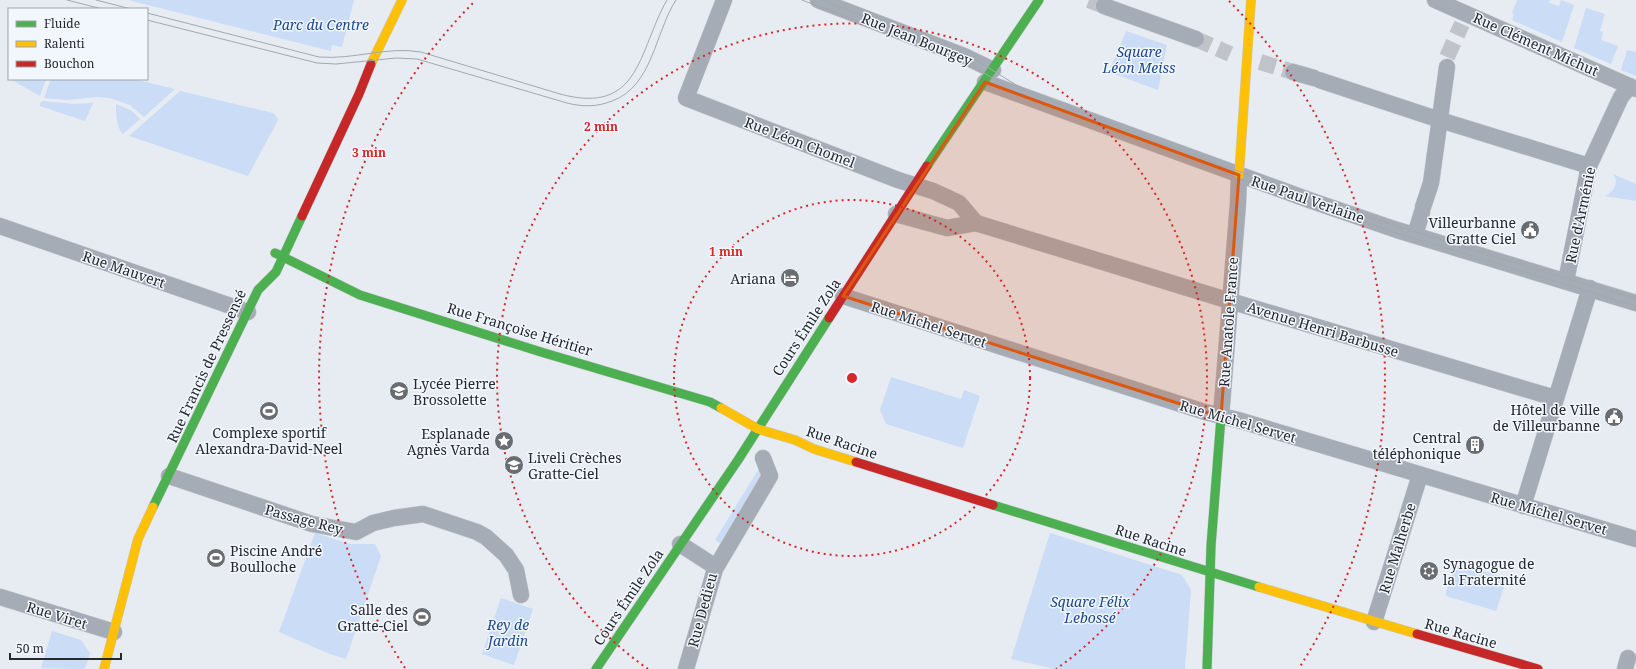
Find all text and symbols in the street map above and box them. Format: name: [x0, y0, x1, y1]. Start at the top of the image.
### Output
legend: [8, 8, 148, 80]
street label: Rue Jean Bourgey: [859, 8, 975, 70]
street label: Rue Clément Michut: [1470, 8, 1602, 80]
text: Fluide: [44, 15, 80, 32]
park label: Parc du Centre: [272, 15, 369, 34]
text: Ralenti: [44, 35, 85, 52]
park label: Square Léon Meiss: [1102, 42, 1176, 77]
text: Bouchon: [44, 55, 95, 72]
street label: Rue Léon Chomel: [742, 112, 859, 172]
text: 2 min: [584, 118, 618, 135]
text: 3 min: [352, 144, 386, 161]
street label: Rue d'Arménie: [1561, 165, 1599, 265]
street label: Rue Paul Verlaine: [1249, 171, 1367, 227]
place label: Villeurbanne Gratte Ciel: [1428, 213, 1517, 248]
public building icon: Villeurbanne Gratte Ciel: [1519, 219, 1541, 241]
text: 1 min: [709, 243, 743, 260]
street label: Rue Mauvert: [80, 246, 168, 292]
street label: Rue Anatole France: [1214, 256, 1242, 388]
hotel icon: Ariana: [779, 267, 801, 289]
place label: Ariana: [730, 269, 776, 288]
street label: Cours Émile Zola: [767, 275, 845, 379]
street label: Rue Francis de Pressensé: [162, 286, 250, 446]
street label: Rue Michel Servet: [869, 296, 989, 352]
street label: Avenue Henri Barbusse: [1245, 297, 1401, 361]
street label: Rue Françoise Héritier: [445, 298, 595, 360]
centre of rings: [845, 371, 859, 385]
place label: Lycée Pierre Brossolette: [413, 374, 496, 409]
school or university icon: Lycée Pierre Brossolette: [388, 380, 410, 402]
street label: Rue Michel Servet: [1178, 395, 1298, 447]
sports icon: Complexe sportif Alexandra-David-Neel: [258, 400, 280, 422]
place label: Hôtel de Ville de Villeurbanne: [1493, 400, 1600, 435]
public building icon: Hôtel de Ville de Villeurbanne: [1603, 406, 1625, 428]
street label: Rue Racine: [804, 421, 880, 463]
place label: Complexe sportif Alexandra-David-Neel: [195, 423, 343, 458]
place label: Esplanade Agnès Varda: [407, 424, 490, 459]
place label: Central téléphonique: [1373, 428, 1462, 463]
place icon: Esplanade Agnès Varda: [493, 430, 515, 452]
building icon: Central téléphonique: [1464, 434, 1486, 456]
place label: Liveli Crèches Gratte-Ciel: [528, 448, 622, 483]
school or university icon: Liveli Crèches Gratte-Ciel: [503, 454, 525, 476]
street label: Rue Michel Servet: [1489, 487, 1609, 539]
street label: Passage Rey: [263, 499, 345, 539]
street label: Rue Malherbe: [1374, 500, 1420, 596]
street label: Rue Racine: [1113, 520, 1189, 560]
place label: Piscine André Boulloche: [230, 541, 322, 576]
street label: Cours Émile Zola: [589, 545, 667, 649]
sports icon: Piscine André Boulloche: [205, 547, 227, 569]
place label: Synagogue de la Fraternité: [1443, 554, 1534, 589]
synagogue icon: Synagogue de la Fraternité: [1418, 560, 1440, 582]
street label: Rue Dedieu: [683, 571, 721, 649]
park label: Square Félix Lebossé: [1050, 592, 1130, 627]
street label: Rue Viret: [25, 597, 90, 633]
place label: Salle des Gratte-Ciel: [337, 600, 409, 635]
sports icon: Salle des Gratte-Ciel: [411, 606, 433, 628]
street label: Rue Racine: [1423, 614, 1499, 652]
park label: Rey de Jardin: [485, 615, 529, 650]
scale bar: [10, 635, 121, 661]
text: 50 m: [16, 640, 44, 657]

